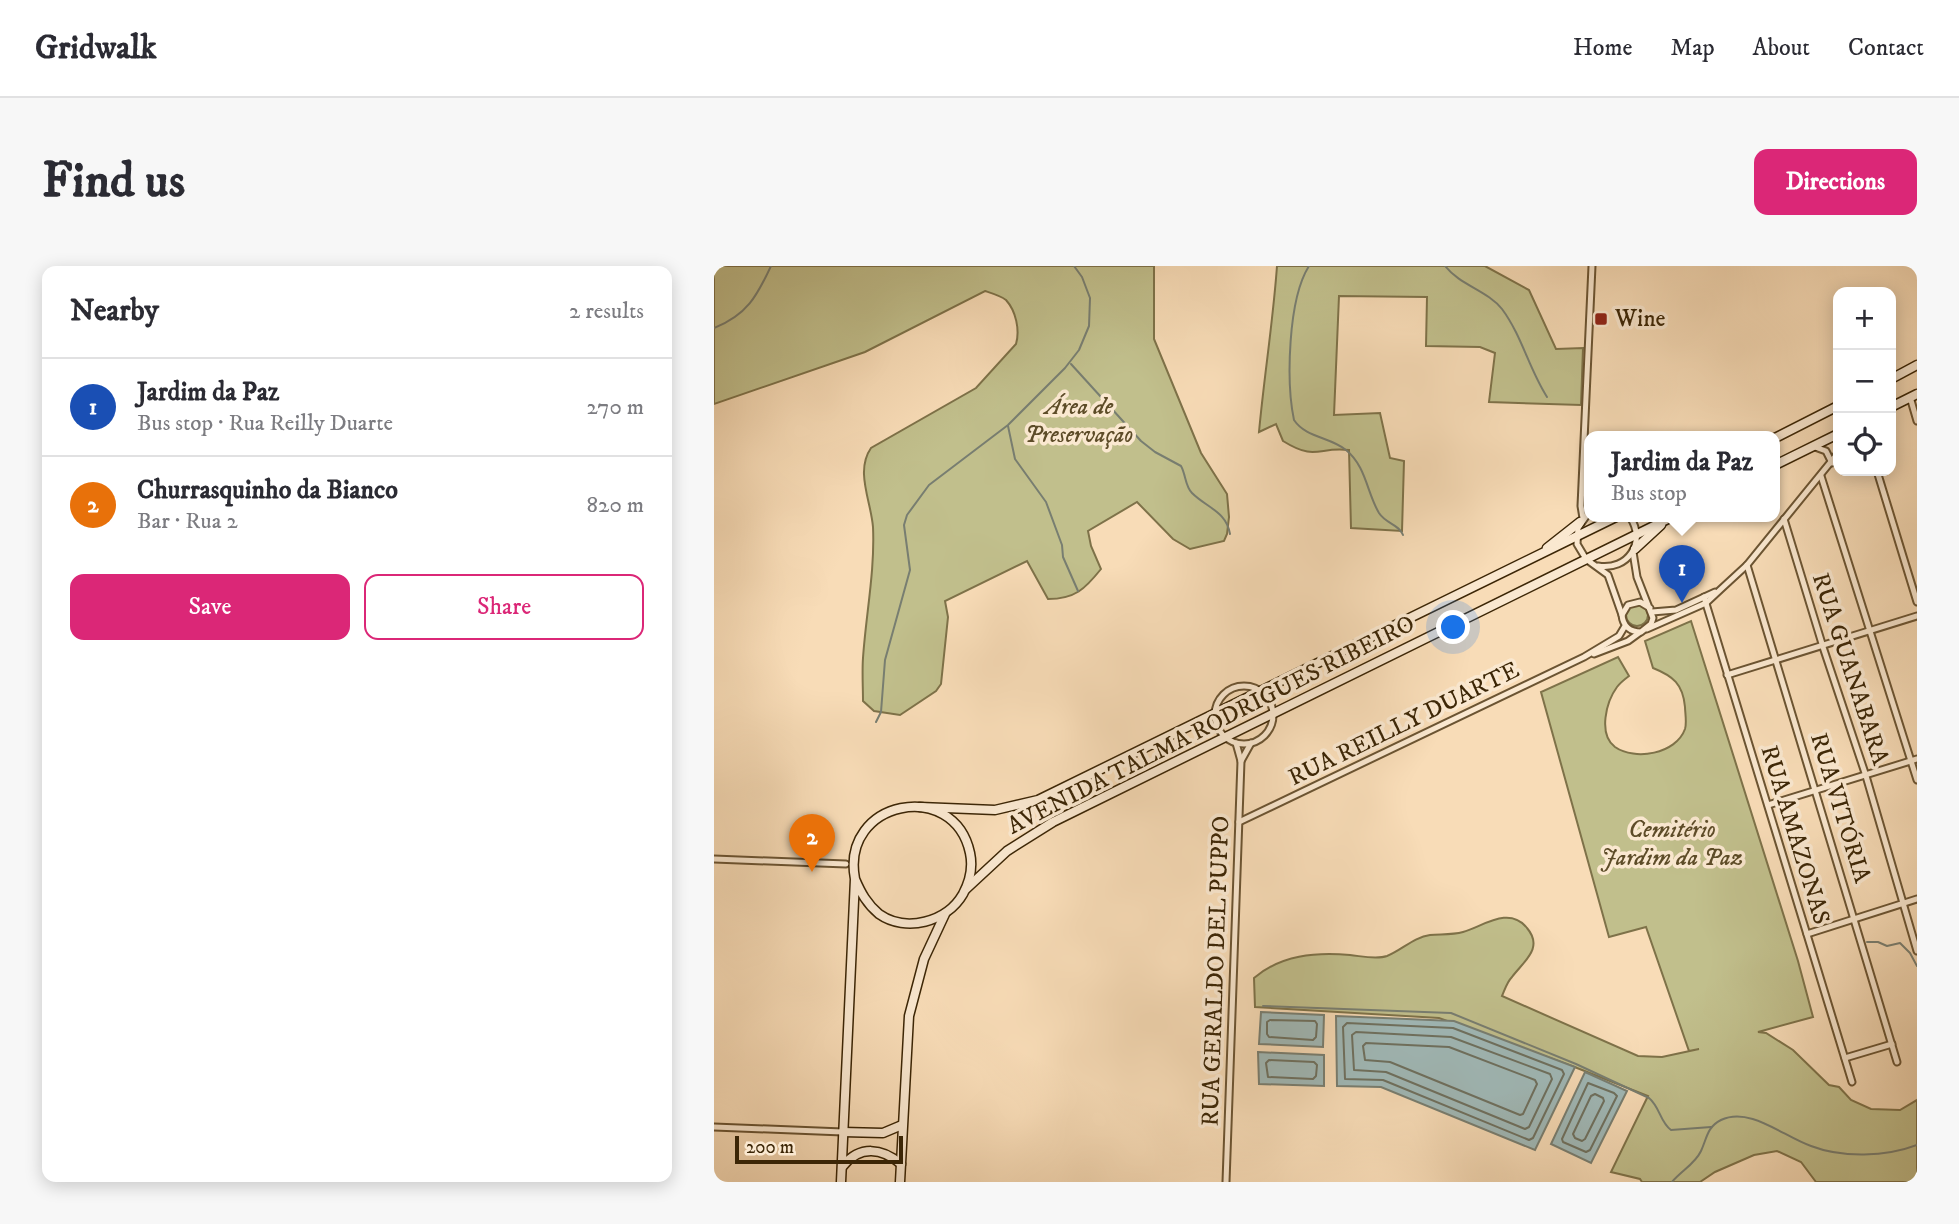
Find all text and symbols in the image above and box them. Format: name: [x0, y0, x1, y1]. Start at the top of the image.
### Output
text: Gridwalk: [35, 28, 157, 69]
text: Home: [1573, 33, 1632, 63]
text: Map: [1670, 33, 1715, 63]
text: About: [1753, 33, 1810, 63]
text: Contact: [1848, 33, 1924, 63]
button: Directions: [1754, 149, 1917, 215]
text: Find us: [42, 151, 185, 213]
map controls: [1833, 287, 1896, 476]
button: +: [1833, 287, 1896, 350]
text: Nearby: [70, 293, 159, 330]
text: 2 results: [569, 297, 644, 326]
place label: Wine: [1614, 304, 1666, 334]
marker: Wine: [1593, 311, 1609, 327]
button: −: [1833, 350, 1896, 413]
text: Jardim da Paz: [137, 376, 279, 409]
park label: Área de Preservação: [1025, 392, 1133, 450]
text: 1: [89, 393, 97, 422]
text: 270 m: [587, 393, 644, 422]
text: Bus stop · Rua Reilly Duarte: [137, 409, 393, 438]
button: locate: [1833, 413, 1896, 476]
popup: [1584, 431, 1780, 522]
text: Jardim da Paz: [1611, 446, 1753, 479]
text: Churrasquinho da Bianco: [137, 474, 398, 507]
text: Bus stop: [1611, 479, 1687, 508]
text: 2: [87, 491, 99, 520]
text: 820 m: [587, 491, 644, 520]
text: Bar · Rua 2: [137, 507, 238, 536]
pin: 1: [1659, 545, 1705, 603]
street label: RUA GUANABARA: [1805, 569, 1895, 769]
button: Save: [70, 574, 350, 640]
button: Share: [364, 574, 644, 640]
street label: AVENIDA TALMA RODRIGUES RIBEIRO: [1002, 609, 1420, 841]
your location: [1436, 610, 1470, 644]
street label: RUA REILLY DUARTE: [1284, 655, 1524, 793]
street label: RUA VITÓRIA: [1803, 729, 1878, 887]
street label: RUA AMAZONAS: [1754, 742, 1836, 928]
pin: 2: [789, 814, 835, 872]
street label: RUA GERALDO DEL PUPPO: [1196, 815, 1236, 1127]
park label: Cemitério Jardim da Paz: [1601, 815, 1743, 873]
scale bar: [735, 1133, 903, 1165]
text: 200 m: [746, 1136, 794, 1159]

